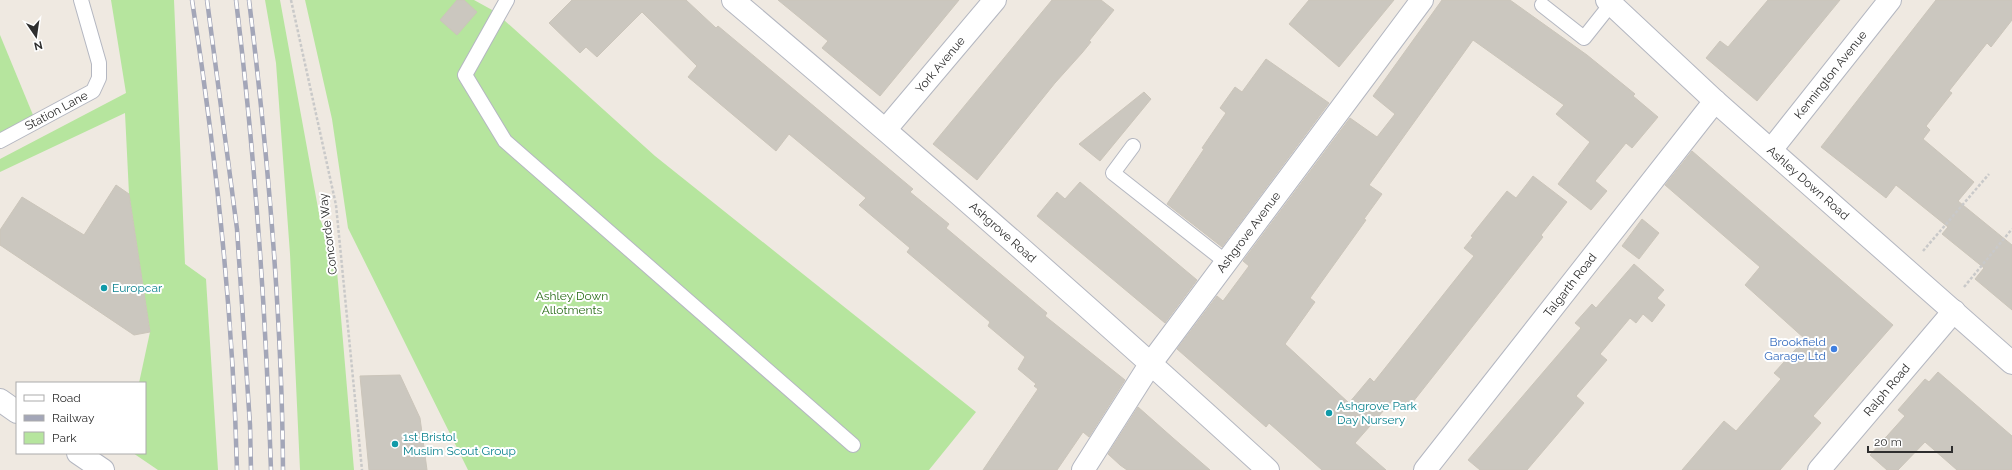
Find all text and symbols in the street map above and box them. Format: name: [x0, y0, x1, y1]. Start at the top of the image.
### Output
north arrow: [16, 16, 56, 56]
street label: Kennington Avenue: [1792, 28, 1870, 122]
street label: York Avenue: [913, 34, 968, 96]
text: N: [33, 38, 44, 53]
street label: Station Lane: [23, 88, 90, 133]
street label: Ashley Down Road: [1764, 143, 1852, 223]
street label: Ashgrove Avenue: [1214, 189, 1283, 275]
street label: Concorde Way: [316, 192, 340, 276]
street label: Ashgrove Road: [966, 199, 1039, 265]
street label: Talgarth Road: [1541, 251, 1599, 320]
place label: Europcar: [112, 281, 163, 295]
marker: Europcar: [99, 283, 109, 293]
park label: Ashley Down Allotments: [536, 289, 608, 317]
place label: Brookfield Garage Ltd: [1764, 335, 1826, 363]
marker: Brookfield Garage Ltd: [1829, 344, 1839, 354]
street label: Ralph Road: [1861, 361, 1913, 419]
legend: [16, 382, 146, 454]
text: Road: [52, 391, 81, 405]
place label: Ashgrove Park Day Nursery: [1337, 399, 1418, 427]
marker: Ashgrove Park Day Nursery: [1324, 408, 1334, 418]
text: Railway: [52, 411, 95, 425]
scale bar: [1868, 428, 1952, 454]
place label: 1st Bristol Muslim Scout Group: [403, 430, 516, 458]
text: Park: [52, 431, 77, 445]
text: 20 m: [1874, 435, 1902, 449]
marker: 1st Bristol Muslim Scout Group: [390, 439, 400, 449]

